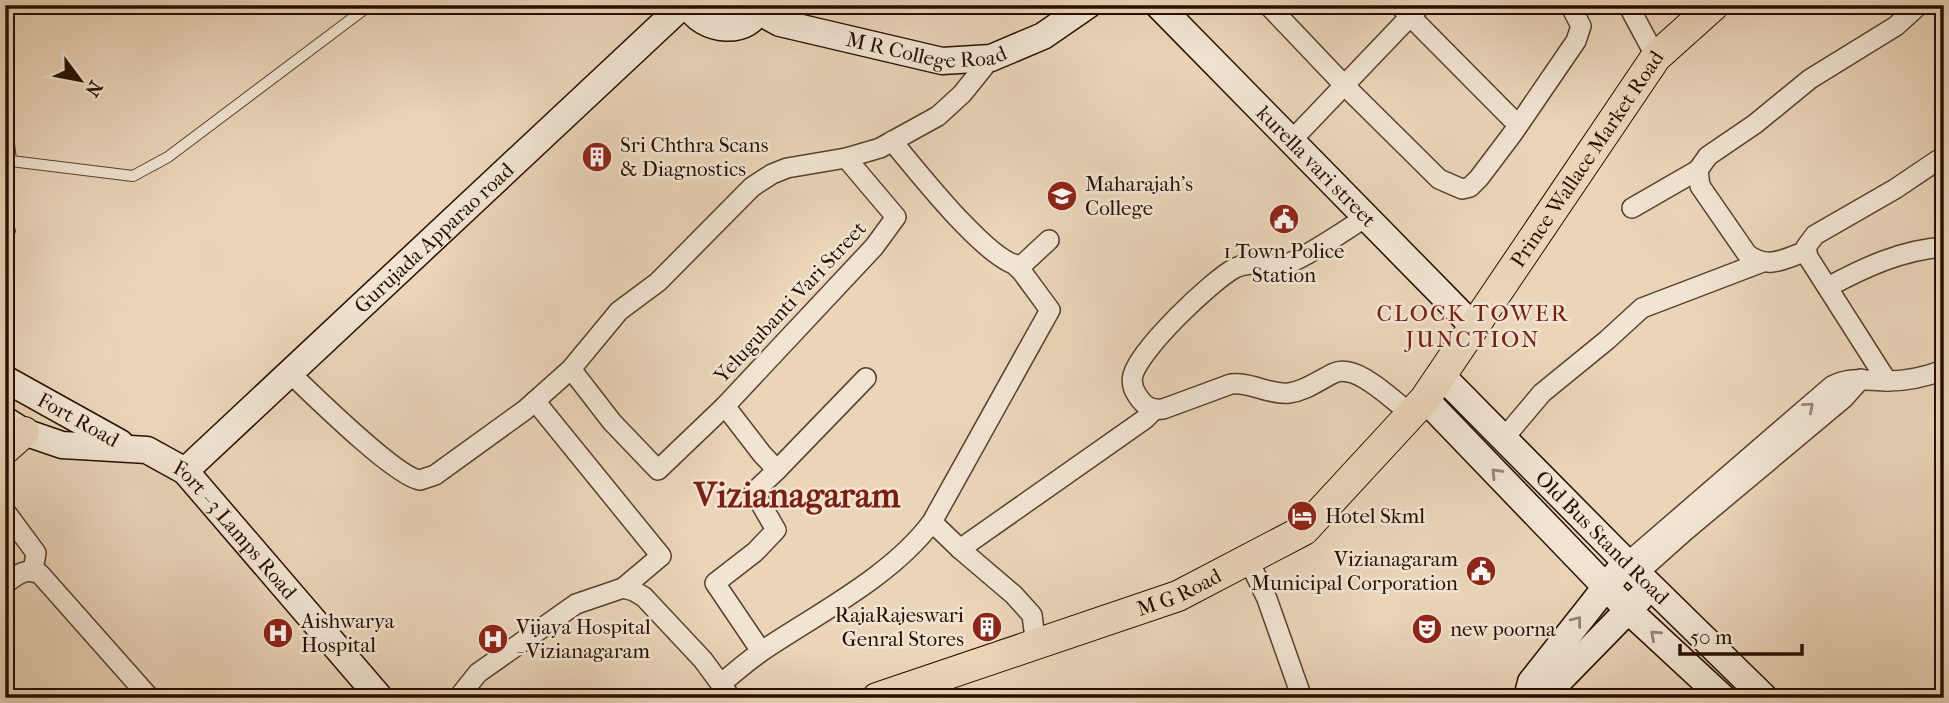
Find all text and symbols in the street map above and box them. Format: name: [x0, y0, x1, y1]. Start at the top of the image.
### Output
street label: M R College Road: [844, 27, 1011, 74]
north arrow: [46, 46, 116, 116]
street label: Prince Wallace Market Road: [1506, 46, 1669, 272]
text: N: [80, 77, 107, 101]
street label: kurella vari street: [1252, 101, 1381, 232]
place label: Sri Chthra Scans & Diagnostics: [620, 133, 769, 181]
building icon: Sri Chthra Scans & Diagnostics: [580, 140, 614, 174]
street label: Gurujada Apparao road: [349, 157, 519, 318]
place label: Maharajah's College: [1085, 172, 1193, 220]
school or university icon: Maharajah's College: [1045, 179, 1079, 213]
public building icon: 1 Town Police Station: [1267, 202, 1301, 236]
street label: Yelugubanti Vari Street: [708, 216, 871, 388]
place label: 1 Town Police Station: [1224, 239, 1344, 287]
district label: CLOCK TOWER JUNCTION: [1376, 300, 1570, 353]
street label: Fort Road: [33, 388, 124, 452]
one-way arrow: [1800, 403, 1813, 415]
street label: Fort - 3 Lamps Road: [169, 455, 302, 604]
street label: Old Bus Stand Road: [1531, 466, 1674, 610]
one-way arrow: [1491, 468, 1504, 481]
district label: Vizianagaram: [693, 475, 901, 516]
hotel icon: Hotel Skml: [1285, 499, 1319, 533]
place label: Hotel Skml: [1325, 504, 1425, 528]
place label: Vizianagaram Municipal Corporation: [1251, 547, 1459, 595]
public building icon: Vizianagaram Municipal Corporation: [1464, 554, 1498, 588]
street label: M G Road: [1134, 563, 1226, 621]
place label: RajaRajeswari Genral Stores: [835, 603, 964, 651]
place label: Aishwarya Hospital: [300, 609, 395, 657]
building icon: RajaRajeswari Genral Stores: [970, 610, 1004, 644]
theatre icon: new poorna: [1410, 612, 1444, 646]
scale bar: [1680, 612, 1802, 656]
place label: Vijaya Hospital - Vizianagaram: [515, 615, 651, 663]
hospital icon: Aishwarya Hospital: [261, 616, 295, 650]
place label: new poorna: [1450, 617, 1556, 641]
one-way arrow: [1569, 617, 1582, 629]
hospital icon: Vijaya Hospital - Vizianagaram: [476, 622, 510, 656]
text: 50 m: [1690, 625, 1733, 649]
one-way arrow: [1650, 631, 1663, 643]

